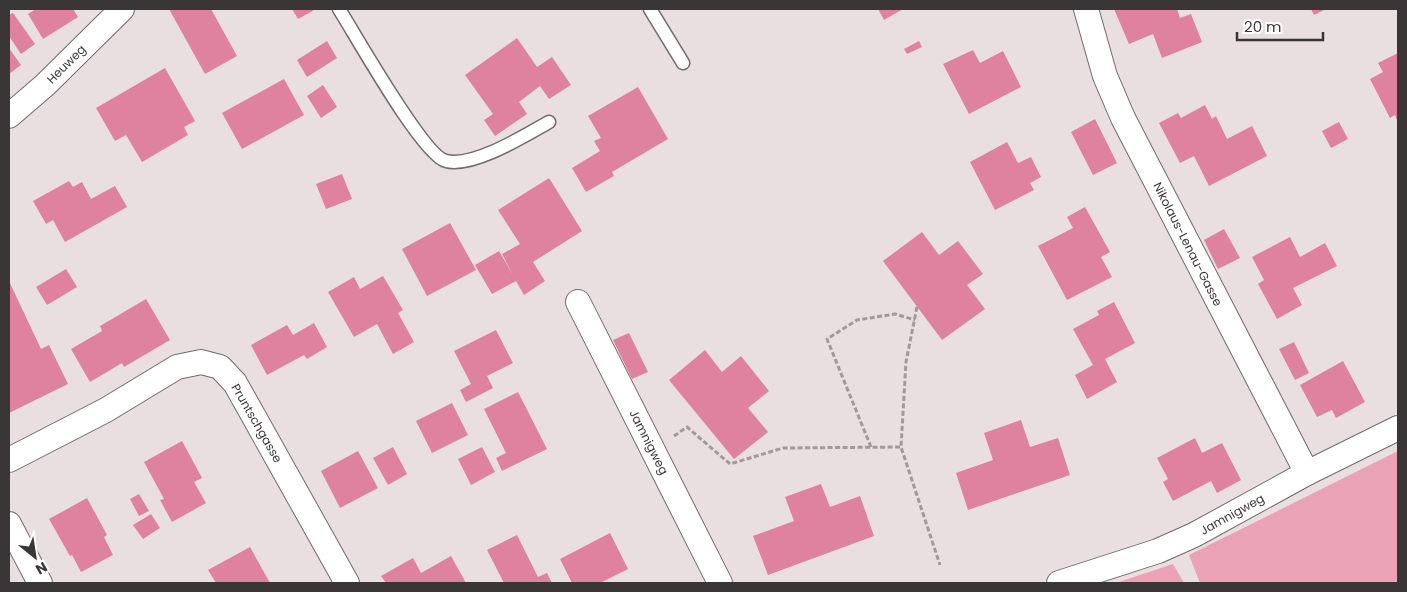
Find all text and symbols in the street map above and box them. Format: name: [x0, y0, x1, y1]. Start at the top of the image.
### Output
scale bar: [1237, 10, 1323, 42]
text: 20 m: [1244, 16, 1282, 37]
street label: Heuweg: [43, 41, 89, 87]
street label: Nikolaus-Lenau-Gasse: [1149, 179, 1227, 309]
street label: Pruntschgasse: [227, 380, 287, 466]
street label: Jamnigweg: [625, 407, 673, 477]
street label: Jamnigweg: [1197, 489, 1267, 539]
north arrow: [10, 532, 60, 582]
text: N: [32, 557, 51, 580]

